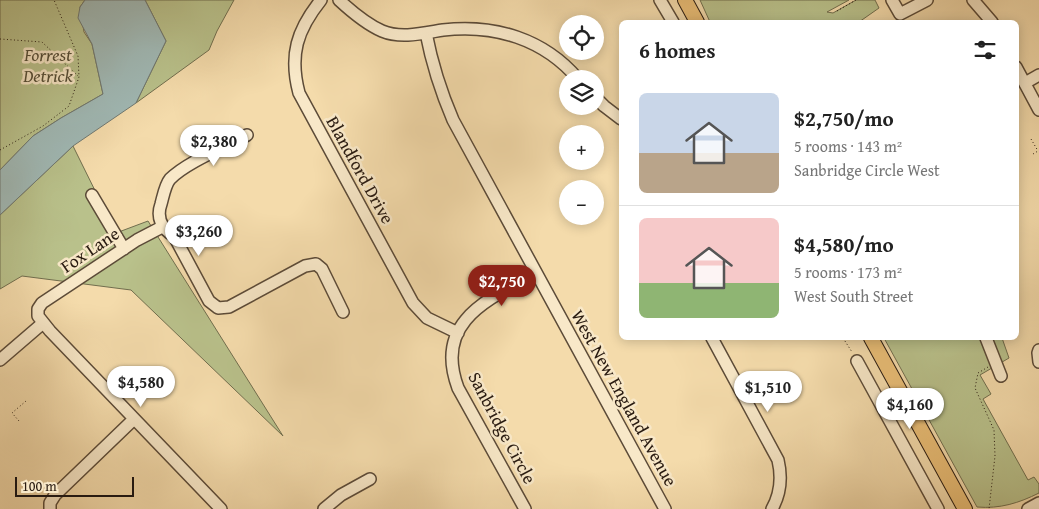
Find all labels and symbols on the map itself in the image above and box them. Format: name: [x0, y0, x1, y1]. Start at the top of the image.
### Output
park label: Forrest Detrick: [22, 41, 74, 89]
street label: Blandford Drive: [320, 111, 401, 229]
pin: $2,380: [173, 124, 255, 167]
pin: $3,260: [158, 214, 240, 257]
street label: Fox Lane: [55, 220, 125, 279]
pin: $2,750: [461, 264, 543, 307]
street label: West New England Avenue: [565, 305, 684, 491]
pin: $4,580: [100, 366, 182, 408]
street label: Sanbridge Circle: [462, 367, 543, 489]
pin: $1,510: [727, 370, 809, 413]
pin: $4,160: [869, 388, 951, 430]
scale bar: [15, 474, 134, 497]

